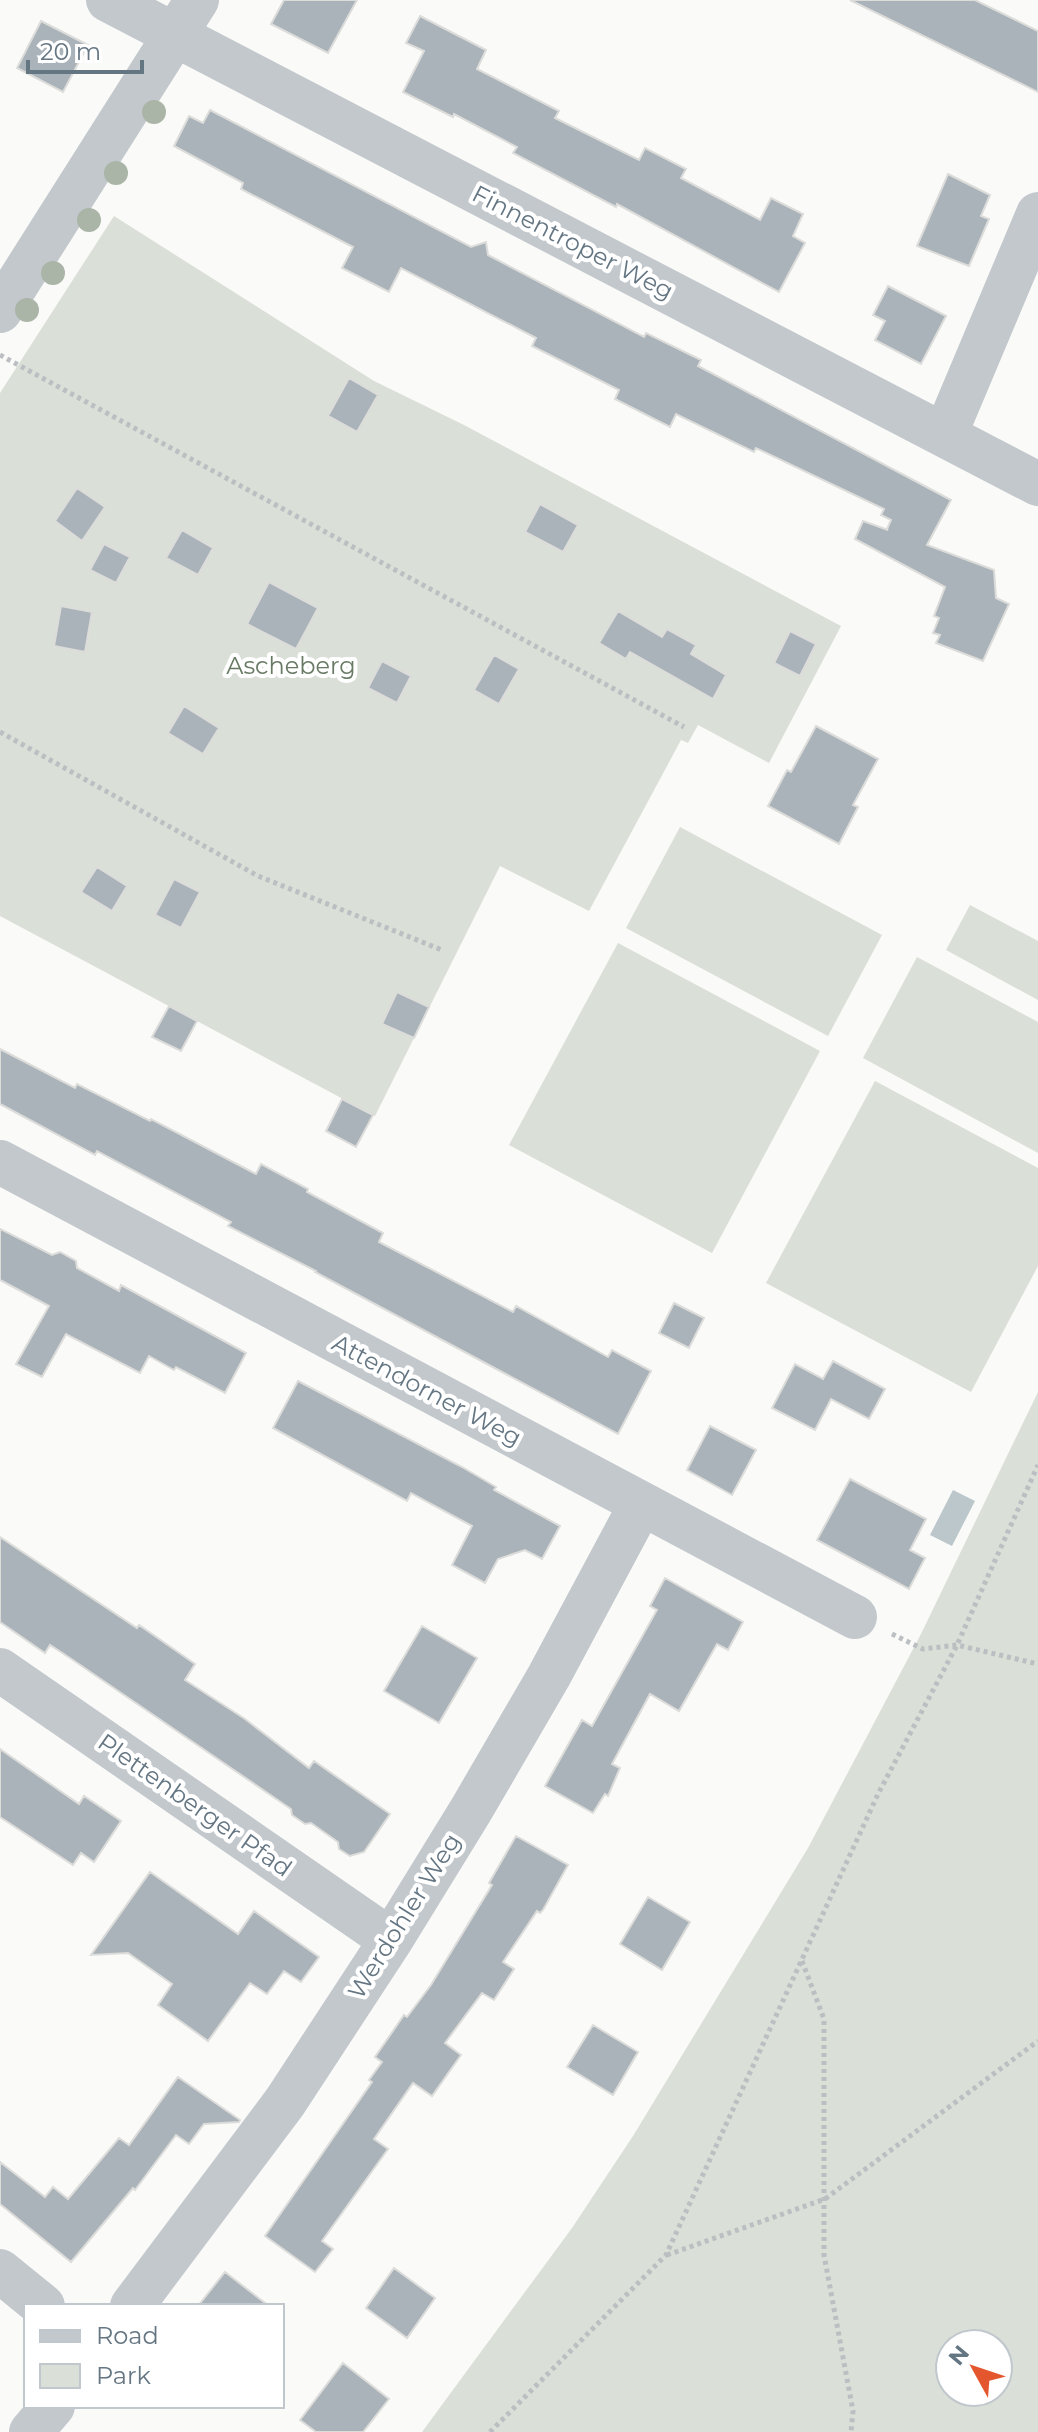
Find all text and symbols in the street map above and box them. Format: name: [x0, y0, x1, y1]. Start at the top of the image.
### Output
scale bar: [28, 24, 142, 74]
text: 20 m: [40, 37, 101, 66]
street label: Finnentroper Weg: [468, 179, 678, 305]
park label: Ascheberg: [226, 651, 356, 680]
street label: Attendorner Weg: [327, 1328, 527, 1452]
street label: Plettenberger Pfad: [92, 1727, 298, 1883]
street label: Werdohler Weg: [341, 1828, 467, 2004]
legend: [24, 2304, 284, 2408]
text: Road: [96, 2321, 159, 2350]
north arrow: [934, 2328, 1014, 2408]
text: N: [943, 2340, 975, 2371]
text: Park: [96, 2361, 151, 2390]

